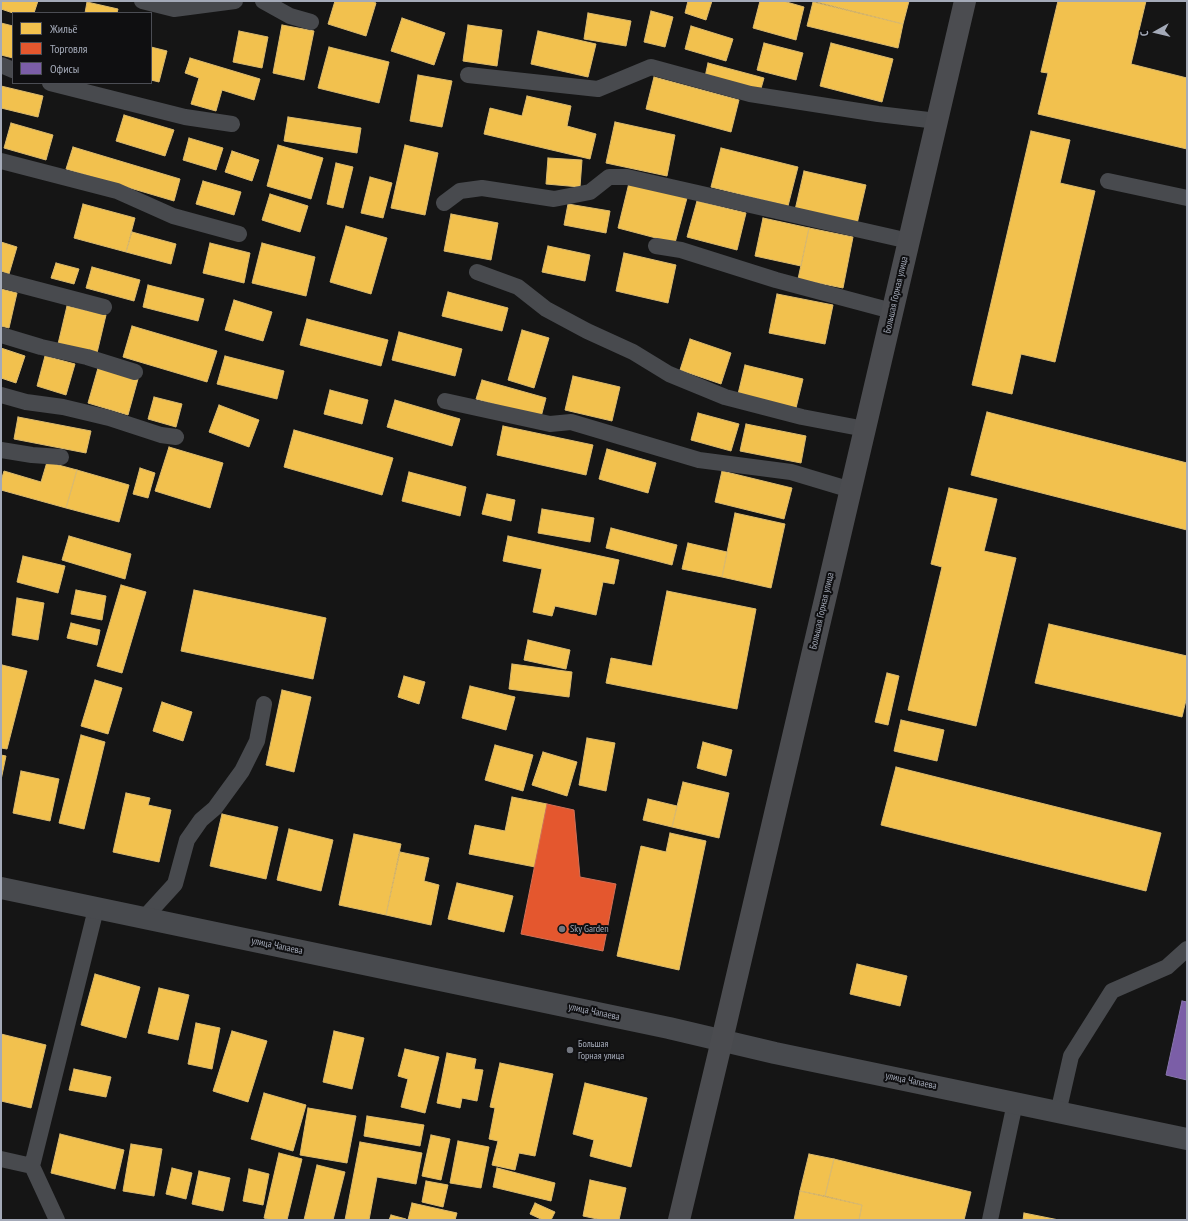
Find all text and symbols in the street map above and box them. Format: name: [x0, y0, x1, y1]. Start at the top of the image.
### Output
legend: [12, 12, 152, 84]
north arrow: [1136, 12, 1176, 52]
text: Жильё: [50, 21, 77, 36]
text: С: [1137, 30, 1151, 37]
text: Торговля: [50, 41, 88, 56]
text: Офисы: [50, 61, 79, 76]
street label: Большая Горная улица: [881, 255, 911, 335]
street label: Большая Горная улица: [807, 571, 837, 651]
place label: Sky Garden: [570, 923, 609, 935]
marker: Sky Garden: [557, 924, 567, 934]
street label: улица Чапаева: [250, 935, 304, 957]
street label: улица Чапаева: [567, 1001, 621, 1023]
place label: Большая Горная улица: [578, 1038, 624, 1062]
marker: Большая Горная улица: [565, 1045, 575, 1055]
street label: улица Чапаева: [884, 1070, 938, 1092]

